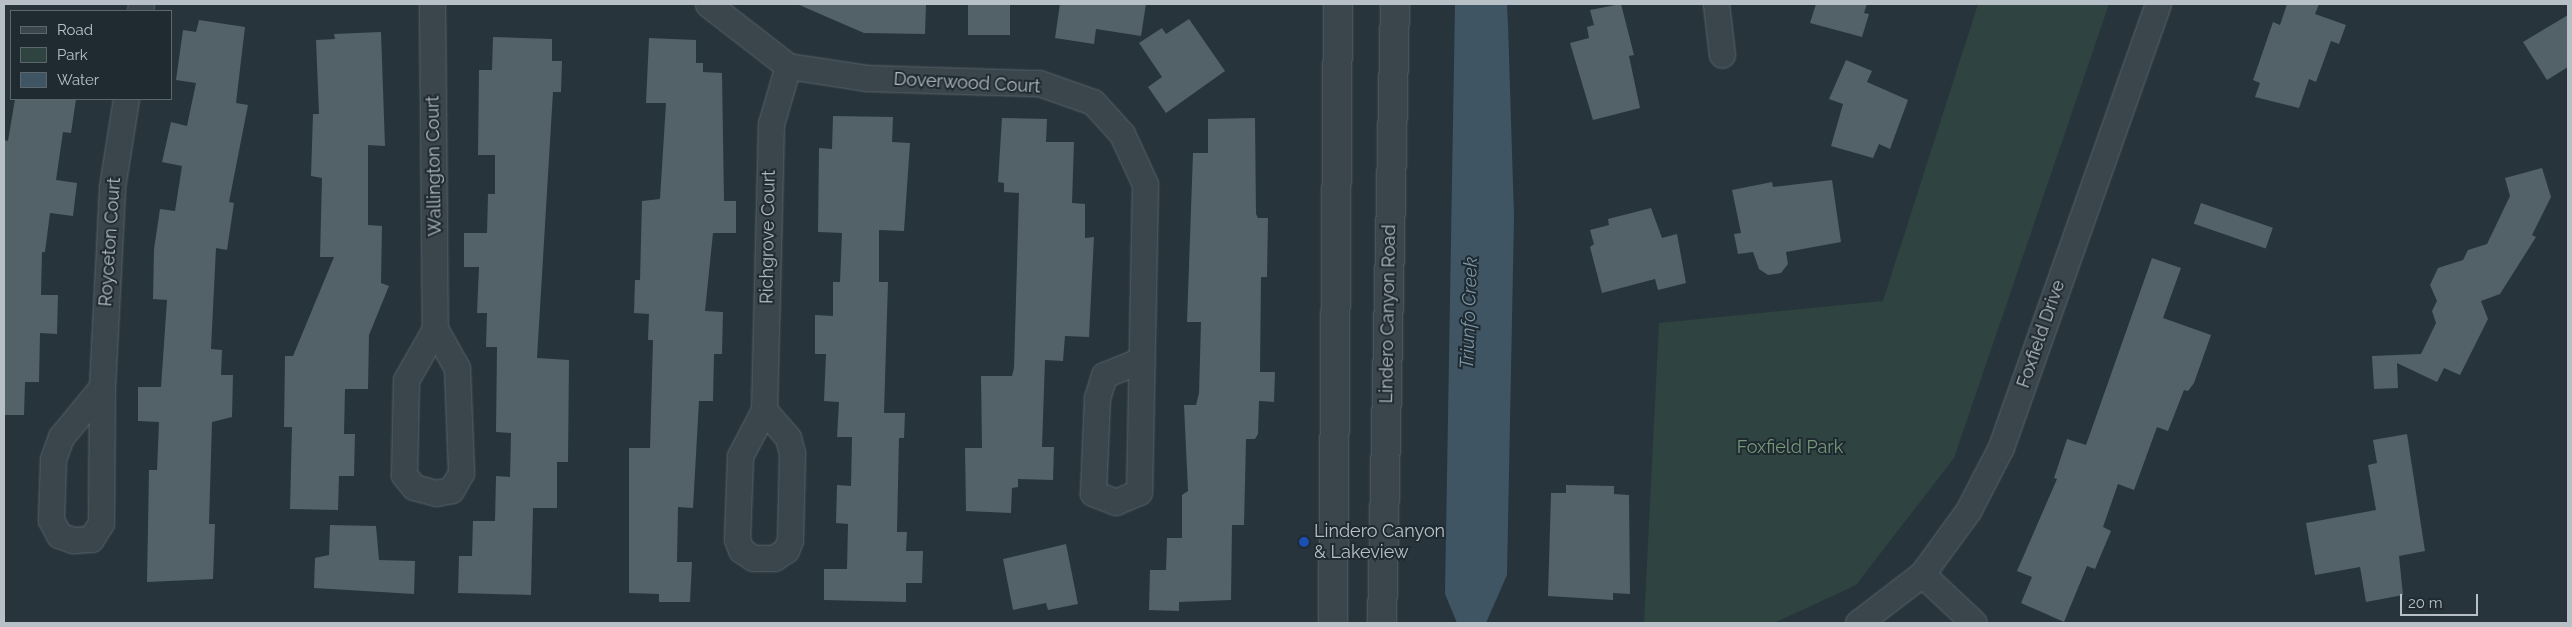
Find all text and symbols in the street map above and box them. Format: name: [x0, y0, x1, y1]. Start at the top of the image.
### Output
legend: [10, 10, 172, 100]
text: Road: [57, 21, 93, 39]
text: Park: [57, 46, 88, 64]
street label: Doverwood Court: [893, 68, 1041, 98]
text: Water: [57, 71, 99, 89]
street label: Wallington Court: [422, 95, 446, 237]
street label: Richgrove Court: [756, 170, 780, 304]
street label: Royceton Court: [95, 177, 125, 307]
street label: Lindero Canyon Road: [1376, 224, 1400, 404]
water label: Triunfo Creek: [1456, 256, 1482, 370]
street label: Foxfield Drive: [2012, 277, 2070, 391]
park label: Foxfield Park: [1737, 436, 1843, 458]
place label: Lindero Canyon & Lakeview: [1314, 521, 1445, 564]
marker: Lindero Canyon & Lakeview: [1298, 536, 1310, 548]
scale bar: [2402, 584, 2480, 616]
text: 20 m: [2408, 594, 2443, 612]

